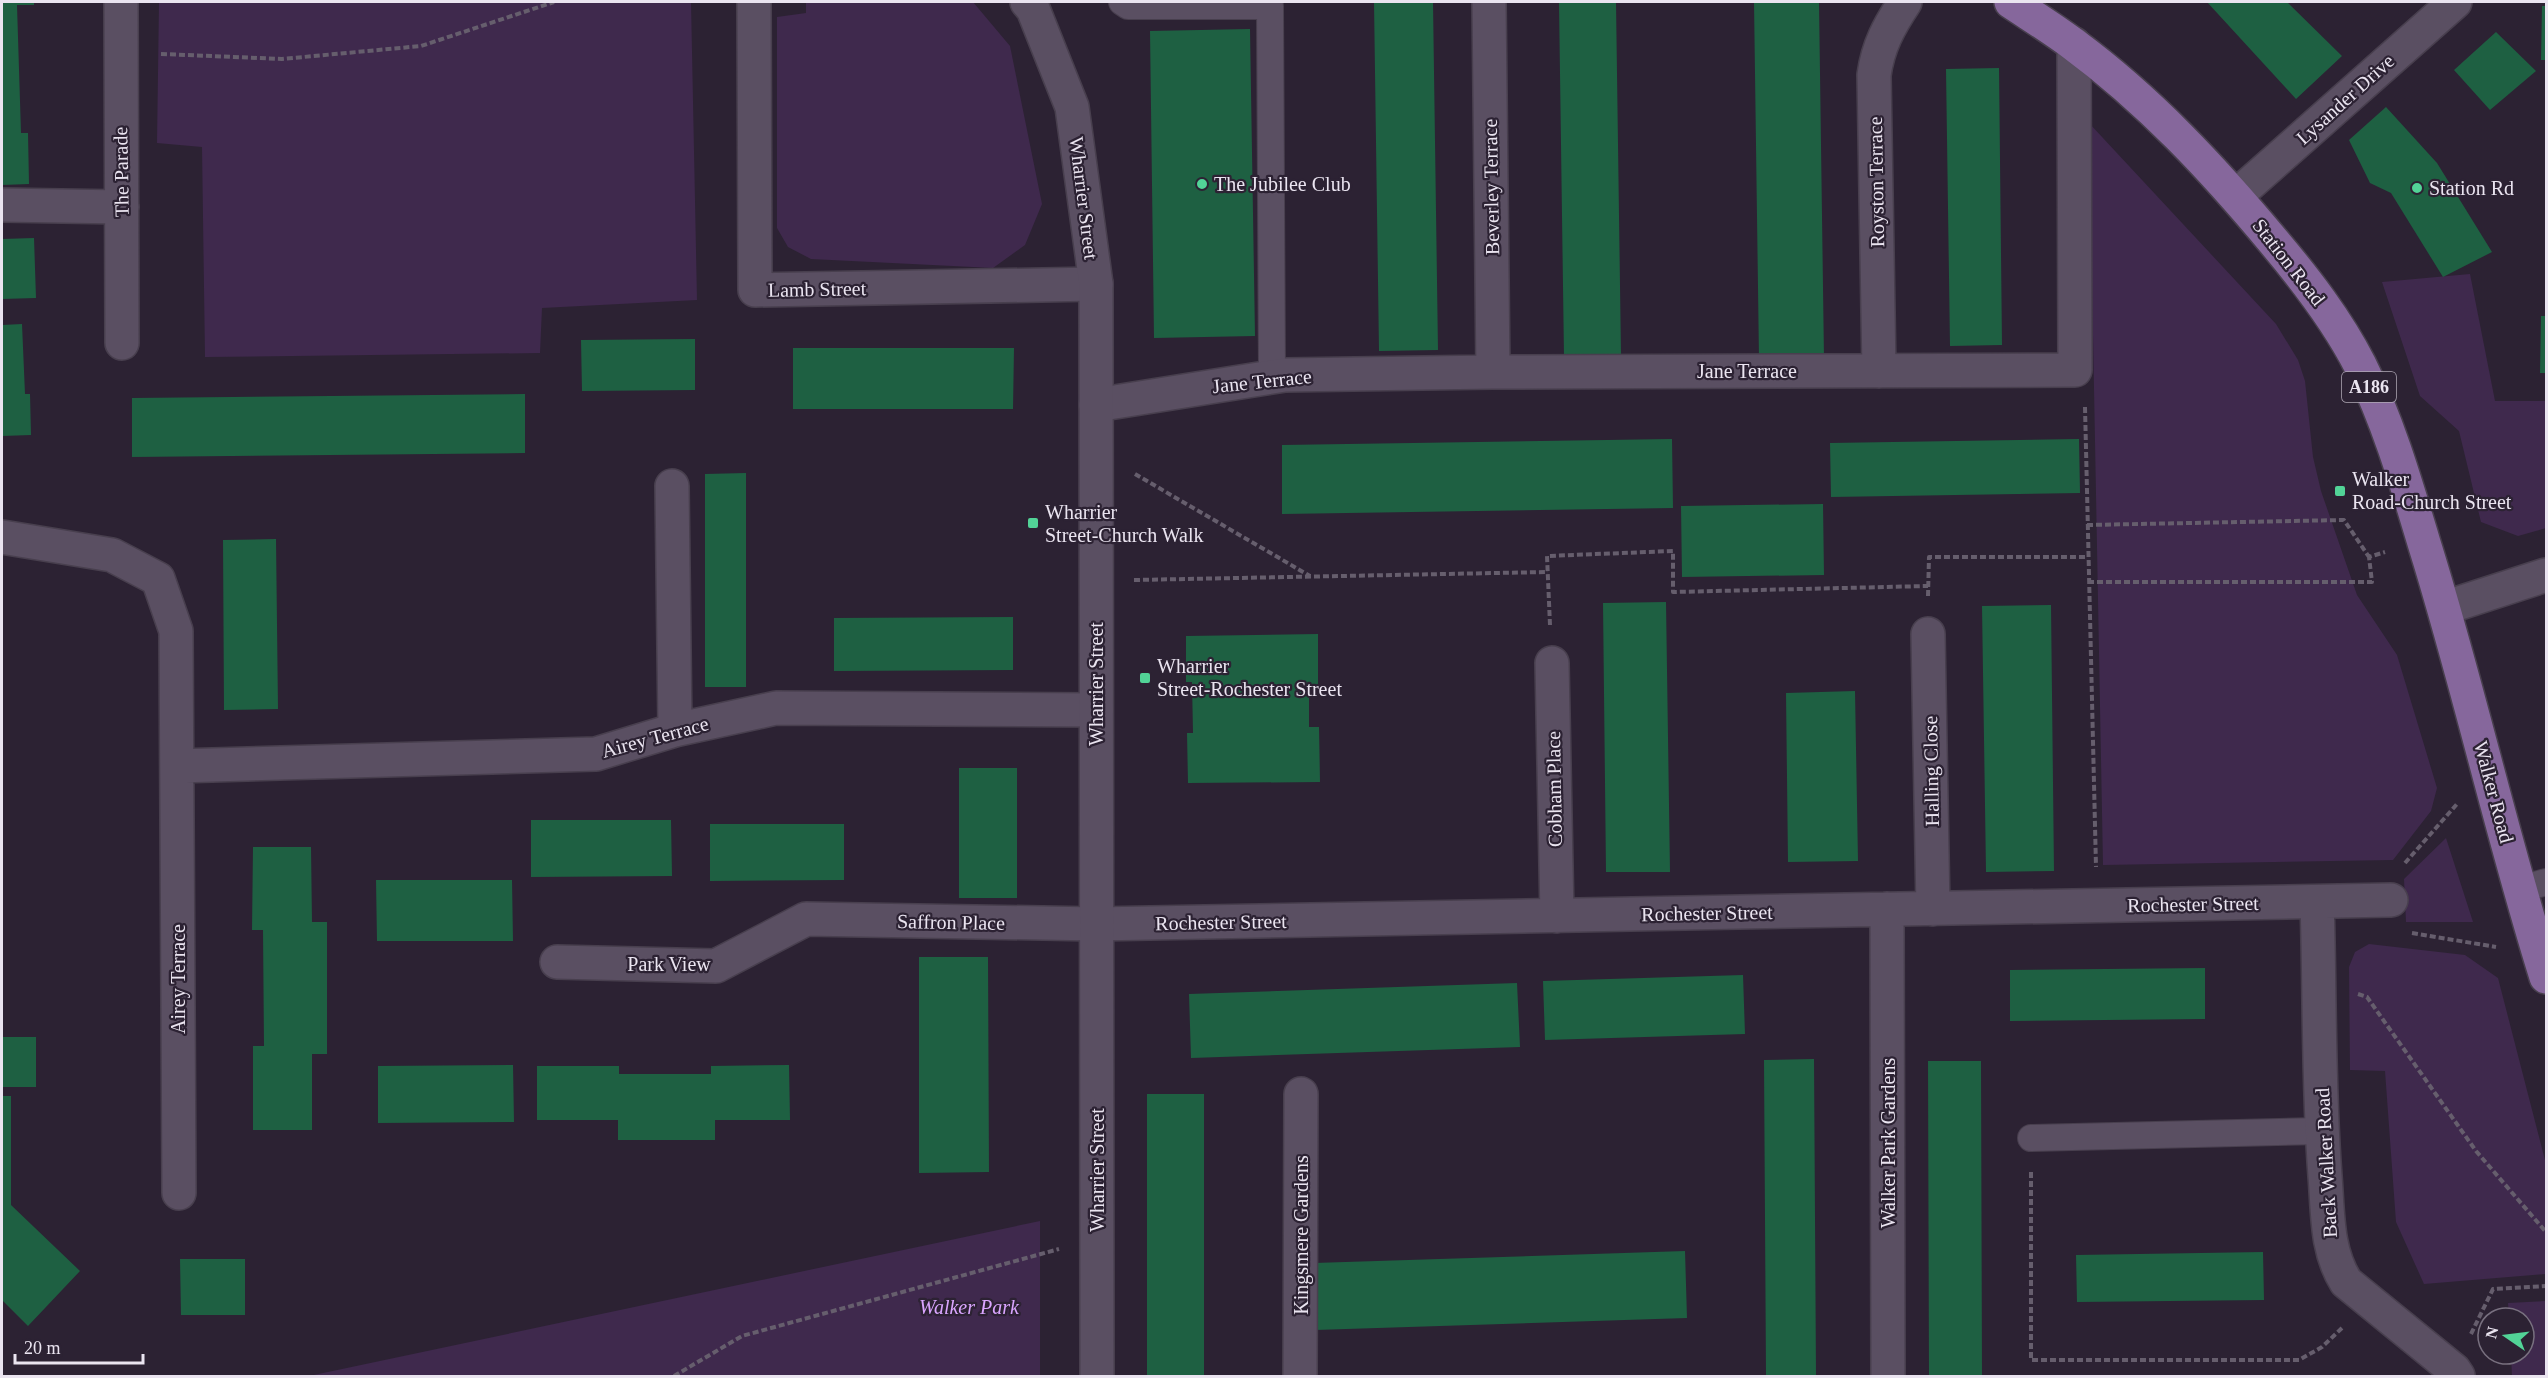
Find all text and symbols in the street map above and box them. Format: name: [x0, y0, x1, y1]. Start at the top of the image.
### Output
street label: Lysander Drive: [2292, 49, 2399, 149]
street label: Royston Terrace: [1864, 116, 1889, 248]
street label: Beverley Terrace: [1479, 118, 1504, 255]
street label: The Parade: [109, 126, 133, 217]
street label: Wharrier Street: [1066, 135, 1103, 261]
place label: The Jubilee Club: [1214, 173, 1351, 195]
marker: The Jubilee Club: [1195, 177, 1209, 191]
place label: Station Rd: [2429, 177, 2514, 199]
marker: Station Rd: [2410, 181, 2424, 195]
street label: Station Road: [2248, 214, 2330, 310]
street label: Lamb Street: [768, 277, 867, 301]
street label: Jane Terrace: [1697, 360, 1797, 382]
street label: Jane Terrace: [1211, 365, 1313, 397]
road number: A186: [2342, 372, 2396, 402]
place label: Walker Road-Church Street: [2352, 468, 2512, 513]
marker: Walker Road-Church Street: [2333, 484, 2347, 498]
place label: Wharrier Street-Church Walk: [1045, 501, 1204, 546]
marker: Wharrier Street-Church Walk: [1026, 516, 1040, 530]
street label: Wharrier Street: [1085, 622, 1107, 746]
place label: Wharrier Street-Rochester Street: [1157, 655, 1342, 700]
marker: Wharrier Street-Rochester Street: [1138, 671, 1152, 685]
street label: Airey Terrace: [599, 712, 711, 763]
street label: Halling Close: [1919, 715, 1944, 826]
street label: Cobham Place: [1542, 731, 1566, 847]
street label: Walker Road: [2470, 739, 2518, 845]
street label: Rochester Street: [2127, 892, 2259, 916]
street label: Rochester Street: [1641, 901, 1773, 925]
street label: Saffron Place: [897, 910, 1005, 934]
street label: Rochester Street: [1155, 910, 1287, 934]
street label: Airey Terrace: [167, 924, 190, 1034]
street label: Park View: [627, 953, 711, 975]
street label: Walker Park Gardens: [1877, 1058, 1899, 1228]
street label: Back Walker Road: [2311, 1087, 2341, 1239]
street label: Wharrier Street: [1086, 1108, 1108, 1232]
street label: Kingsmere Gardens: [1290, 1155, 1313, 1315]
park label: Walker Park: [919, 1296, 1020, 1318]
north arrow: [2476, 1306, 2536, 1366]
text: N: [2482, 1324, 2502, 1340]
scale bar: [15, 1327, 142, 1365]
text: 20 m: [24, 1338, 61, 1358]

